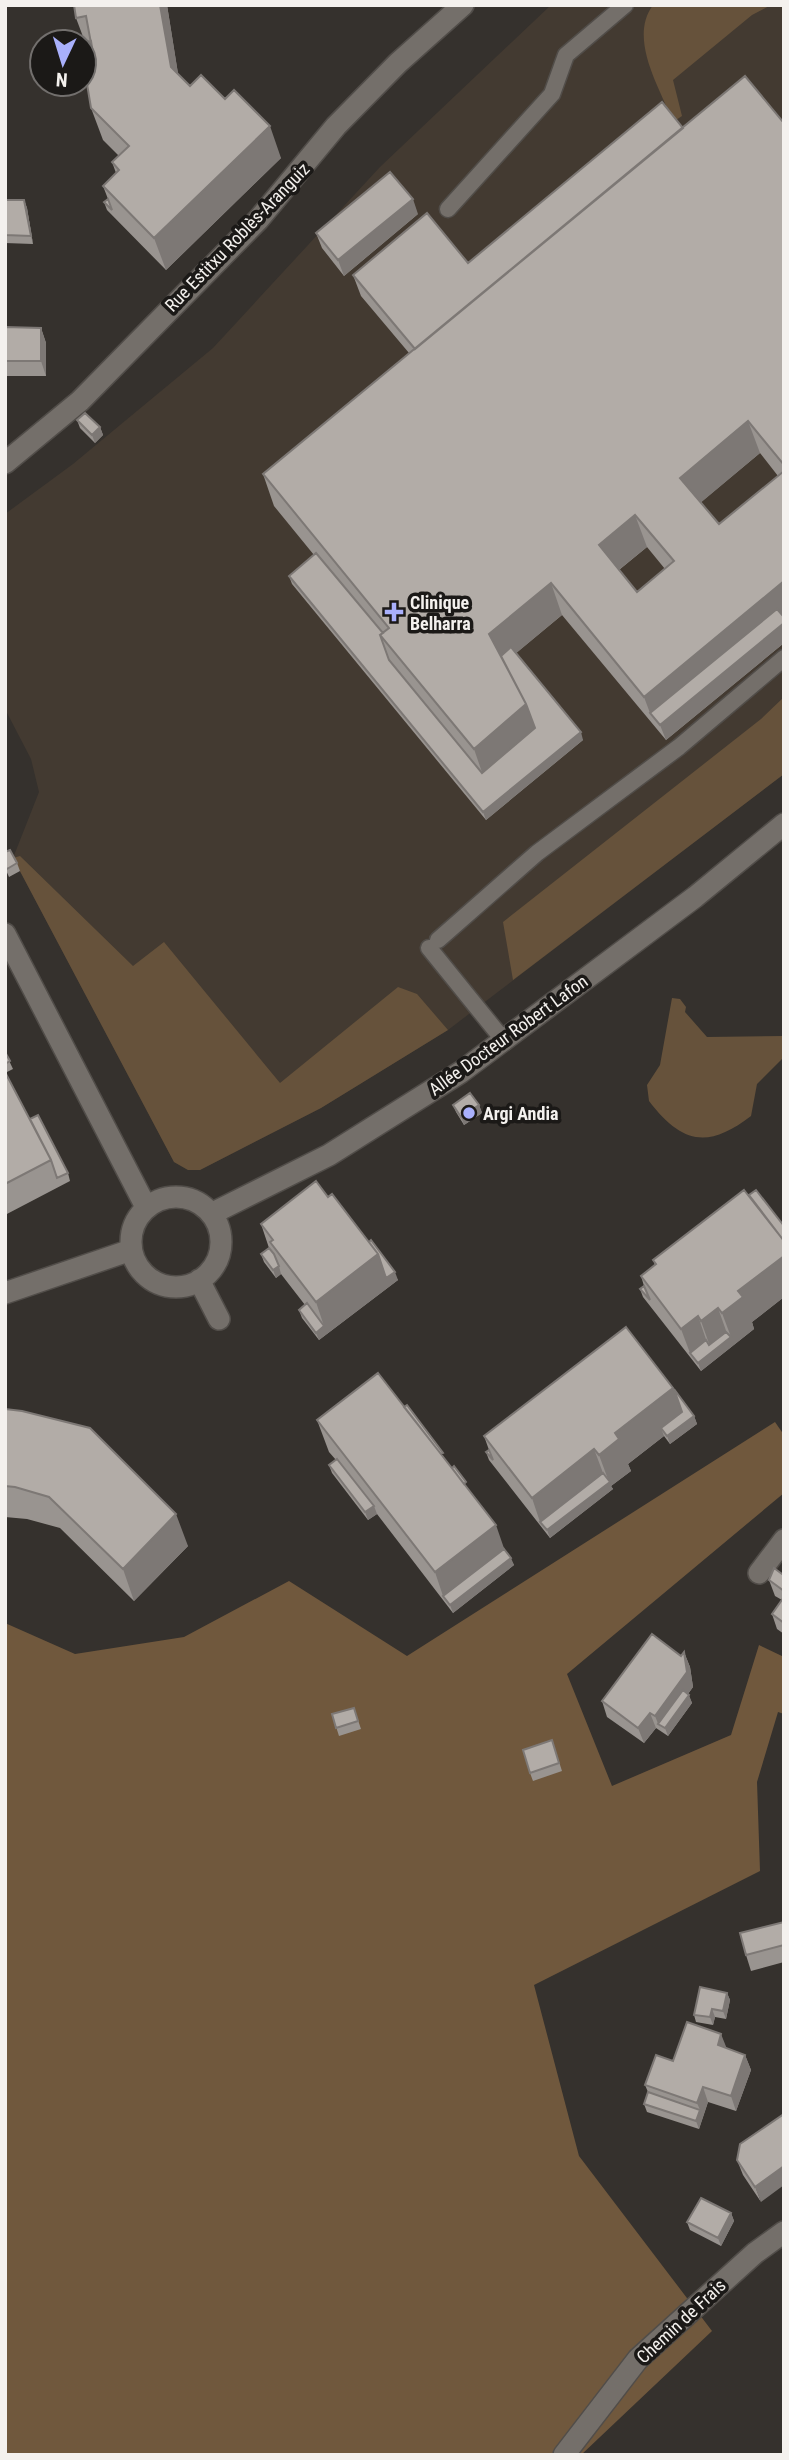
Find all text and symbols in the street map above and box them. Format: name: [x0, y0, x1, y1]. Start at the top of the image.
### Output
north arrow: [28, 28, 98, 98]
text: N: [55, 68, 68, 91]
street label: Rue Estitxu Roblès-Aranguiz: [160, 158, 314, 316]
place label: Clinique Belharra: [410, 592, 471, 634]
marker: Clinique Belharra: [384, 602, 404, 622]
street label: Allée Docteur Robert Lafon: [424, 970, 592, 1100]
place label: Argi Andia: [483, 1103, 558, 1124]
marker: Argi Andia: [461, 1105, 477, 1121]
street label: Chemin de Frais: [632, 2274, 730, 2368]

